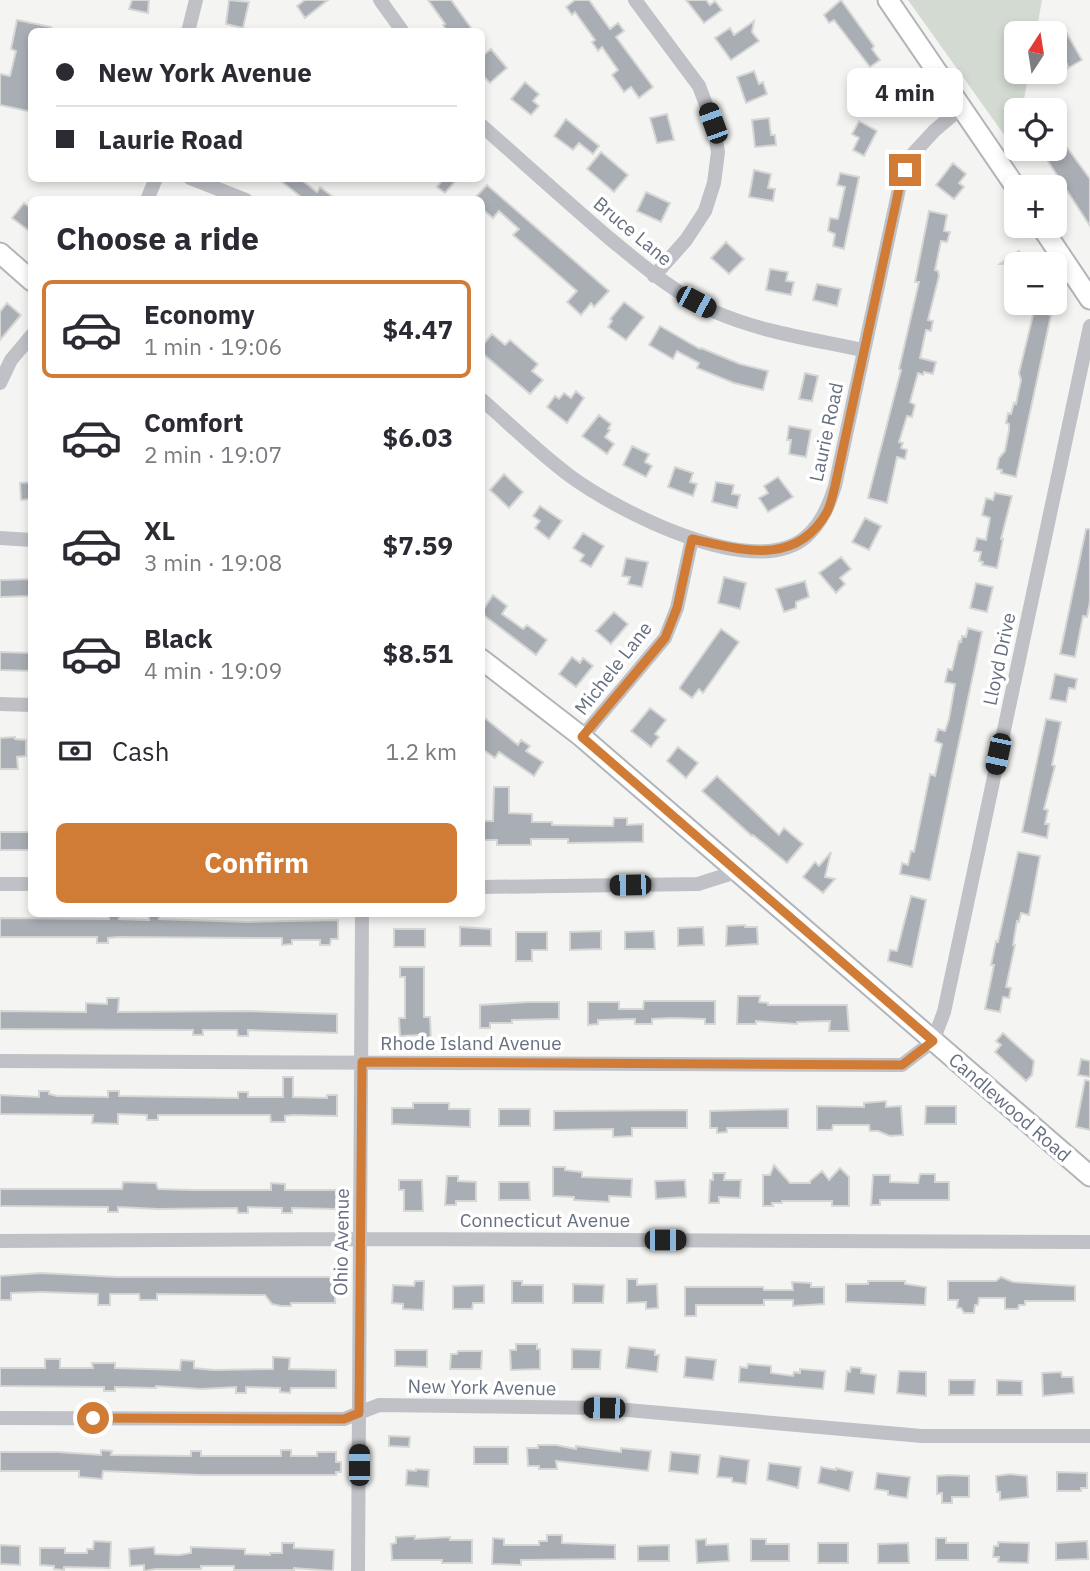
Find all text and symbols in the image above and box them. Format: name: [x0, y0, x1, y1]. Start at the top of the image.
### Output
north arrow: [1004, 21, 1068, 84]
map controls: [1004, 21, 1067, 315]
text: New York Avenue: [98, 55, 312, 89]
callout: 4 min: [847, 68, 963, 118]
text: 4 min: [875, 77, 935, 107]
button: locate: [1004, 98, 1067, 161]
car: [696, 100, 731, 146]
text: Laurie Road: [98, 122, 243, 156]
route end: [889, 154, 921, 186]
button: +: [1004, 175, 1067, 238]
street label: Bruce Lane: [589, 191, 677, 271]
text: Choose a ride: [56, 217, 259, 259]
button: −: [1004, 252, 1067, 315]
car: [673, 283, 720, 321]
text: Economy: [144, 297, 255, 331]
icon: car: [60, 298, 123, 361]
text: $4.47: [383, 312, 453, 346]
text: 1 min · 19:06: [144, 331, 282, 361]
street label: Laurie Road: [804, 380, 848, 484]
text: Comfort: [144, 405, 243, 439]
icon: car: [60, 406, 123, 469]
text: $6.03: [383, 420, 453, 454]
text: 2 min · 19:07: [144, 439, 282, 469]
text: XL: [144, 513, 175, 547]
icon: car: [60, 514, 123, 577]
text: $7.59: [383, 528, 453, 562]
text: 3 min · 19:08: [144, 547, 282, 577]
street label: Lloyd Drive: [977, 610, 1021, 708]
street label: Michele Lane: [569, 617, 657, 719]
text: Black: [144, 621, 212, 655]
icon: car: [60, 622, 123, 685]
text: $8.51: [383, 636, 453, 670]
text: 4 min · 19:09: [144, 655, 282, 685]
car: [984, 731, 1013, 777]
icon: cash: [56, 732, 94, 770]
text: Cash: [112, 734, 169, 768]
text: 1.2 km: [386, 736, 457, 766]
button: Confirm: [56, 823, 457, 903]
car: [609, 874, 652, 896]
street label: Rhode Island Avenue: [380, 1031, 562, 1055]
street label: Candlewood Road: [944, 1047, 1076, 1167]
street label: Ohio Avenue: [328, 1188, 354, 1296]
street label: Connecticut Avenue: [460, 1208, 630, 1232]
car: [645, 1230, 687, 1251]
street label: New York Avenue: [407, 1374, 557, 1400]
car: [583, 1397, 626, 1419]
route start: [77, 1402, 109, 1434]
car: [349, 1444, 370, 1486]

